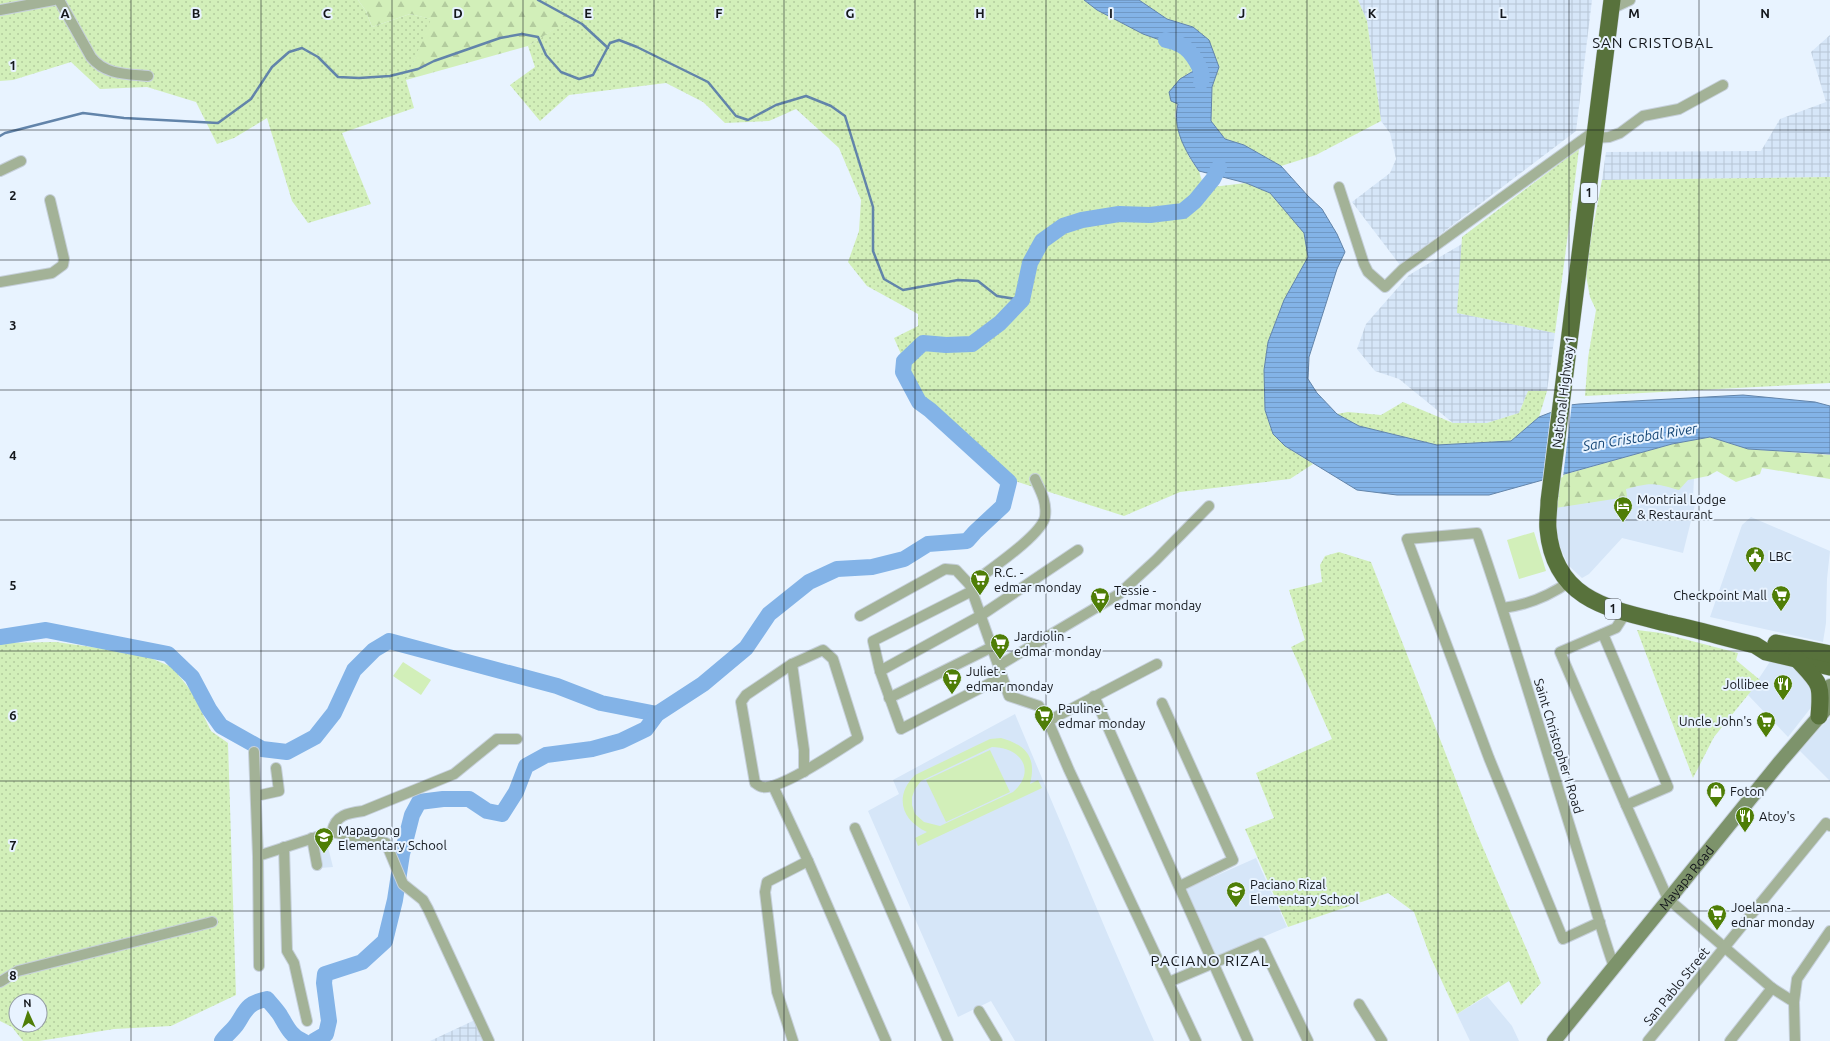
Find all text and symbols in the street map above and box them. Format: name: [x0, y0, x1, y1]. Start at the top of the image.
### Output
text: A: [60, 6, 70, 20]
text: B: [192, 6, 201, 20]
text: C: [323, 6, 332, 20]
text: D: [453, 6, 463, 20]
text: E: [584, 6, 592, 20]
text: F: [715, 6, 723, 20]
text: G: [846, 6, 855, 20]
text: H: [975, 6, 985, 20]
text: I: [1109, 6, 1113, 20]
text: J: [1239, 6, 1245, 20]
text: K: [1368, 6, 1377, 20]
text: L: [1499, 6, 1507, 20]
text: M: [1628, 6, 1640, 20]
text: N: [1760, 6, 1770, 20]
district label: SAN CRISTOBAL: [1592, 34, 1714, 51]
text: 1: [9, 58, 17, 72]
road number: 1: [1581, 183, 1597, 203]
text: 2: [9, 188, 17, 202]
text: 3: [9, 318, 17, 332]
street label: National Highway 1: [1549, 335, 1577, 449]
water label: San Cristobal River: [1581, 420, 1699, 454]
text: 4: [9, 448, 17, 462]
place label: Montrial Lodge & Restaurant: [1637, 492, 1726, 521]
hotel icon: Montrial Lodge & Restaurant: [1612, 495, 1634, 523]
public building icon: LBC: [1744, 545, 1766, 573]
place label: LBC: [1769, 549, 1792, 563]
place label: R.C. - edmar monday: [994, 565, 1081, 594]
supermarket icon: R.C. - edmar monday: [969, 568, 991, 596]
text: 5: [9, 578, 17, 592]
place label: Tessie - edmar monday: [1114, 583, 1201, 612]
supermarket icon: Checkpoint Mall: [1770, 584, 1792, 612]
supermarket icon: Tessie - edmar monday: [1089, 586, 1111, 614]
place label: Checkpoint Mall: [1673, 588, 1768, 602]
road number: 1: [1605, 599, 1621, 619]
place label: Jardiolin - edmar monday: [1014, 629, 1101, 658]
supermarket icon: Jardiolin - edmar monday: [989, 632, 1011, 660]
place label: Juliet - edmar monday: [966, 664, 1053, 693]
supermarket icon: Juliet - edmar monday: [941, 667, 963, 695]
restaurant icon: Jollibee: [1772, 673, 1794, 701]
street label: Saint Christopher I Road: [1532, 677, 1586, 815]
place label: Jollibee: [1723, 677, 1769, 691]
place label: Pauline - edmar monday: [1058, 701, 1145, 730]
supermarket icon: Pauline - edmar monday: [1033, 704, 1055, 732]
text: 6: [9, 708, 17, 722]
supermarket icon: Uncle John's: [1755, 710, 1777, 738]
place label: Uncle John's: [1679, 714, 1752, 728]
shop icon: Foton: [1705, 780, 1727, 808]
place label: Foton: [1730, 784, 1765, 798]
restaurant icon: Atoy's: [1734, 805, 1756, 833]
place label: Atoy's: [1759, 809, 1796, 823]
place label: Mapagong Elementary School: [338, 823, 447, 852]
school or university icon: Mapagong Elementary School: [313, 826, 335, 854]
text: 7: [9, 838, 17, 852]
street label: Mayapa Road: [1656, 843, 1716, 913]
place label: Paciano Rizal Elementary School: [1250, 877, 1359, 906]
school or university icon: Paciano Rizal Elementary School: [1225, 880, 1247, 908]
place label: Joelanna - ednar monday: [1731, 900, 1815, 929]
supermarket icon: Joelanna - ednar monday: [1706, 903, 1728, 931]
street label: San Pablo Street: [1640, 944, 1712, 1028]
district label: PACIANO RIZAL: [1151, 952, 1269, 969]
text: 8: [9, 968, 17, 982]
north arrow: [8, 993, 48, 1033]
text: N: [23, 997, 32, 1009]

